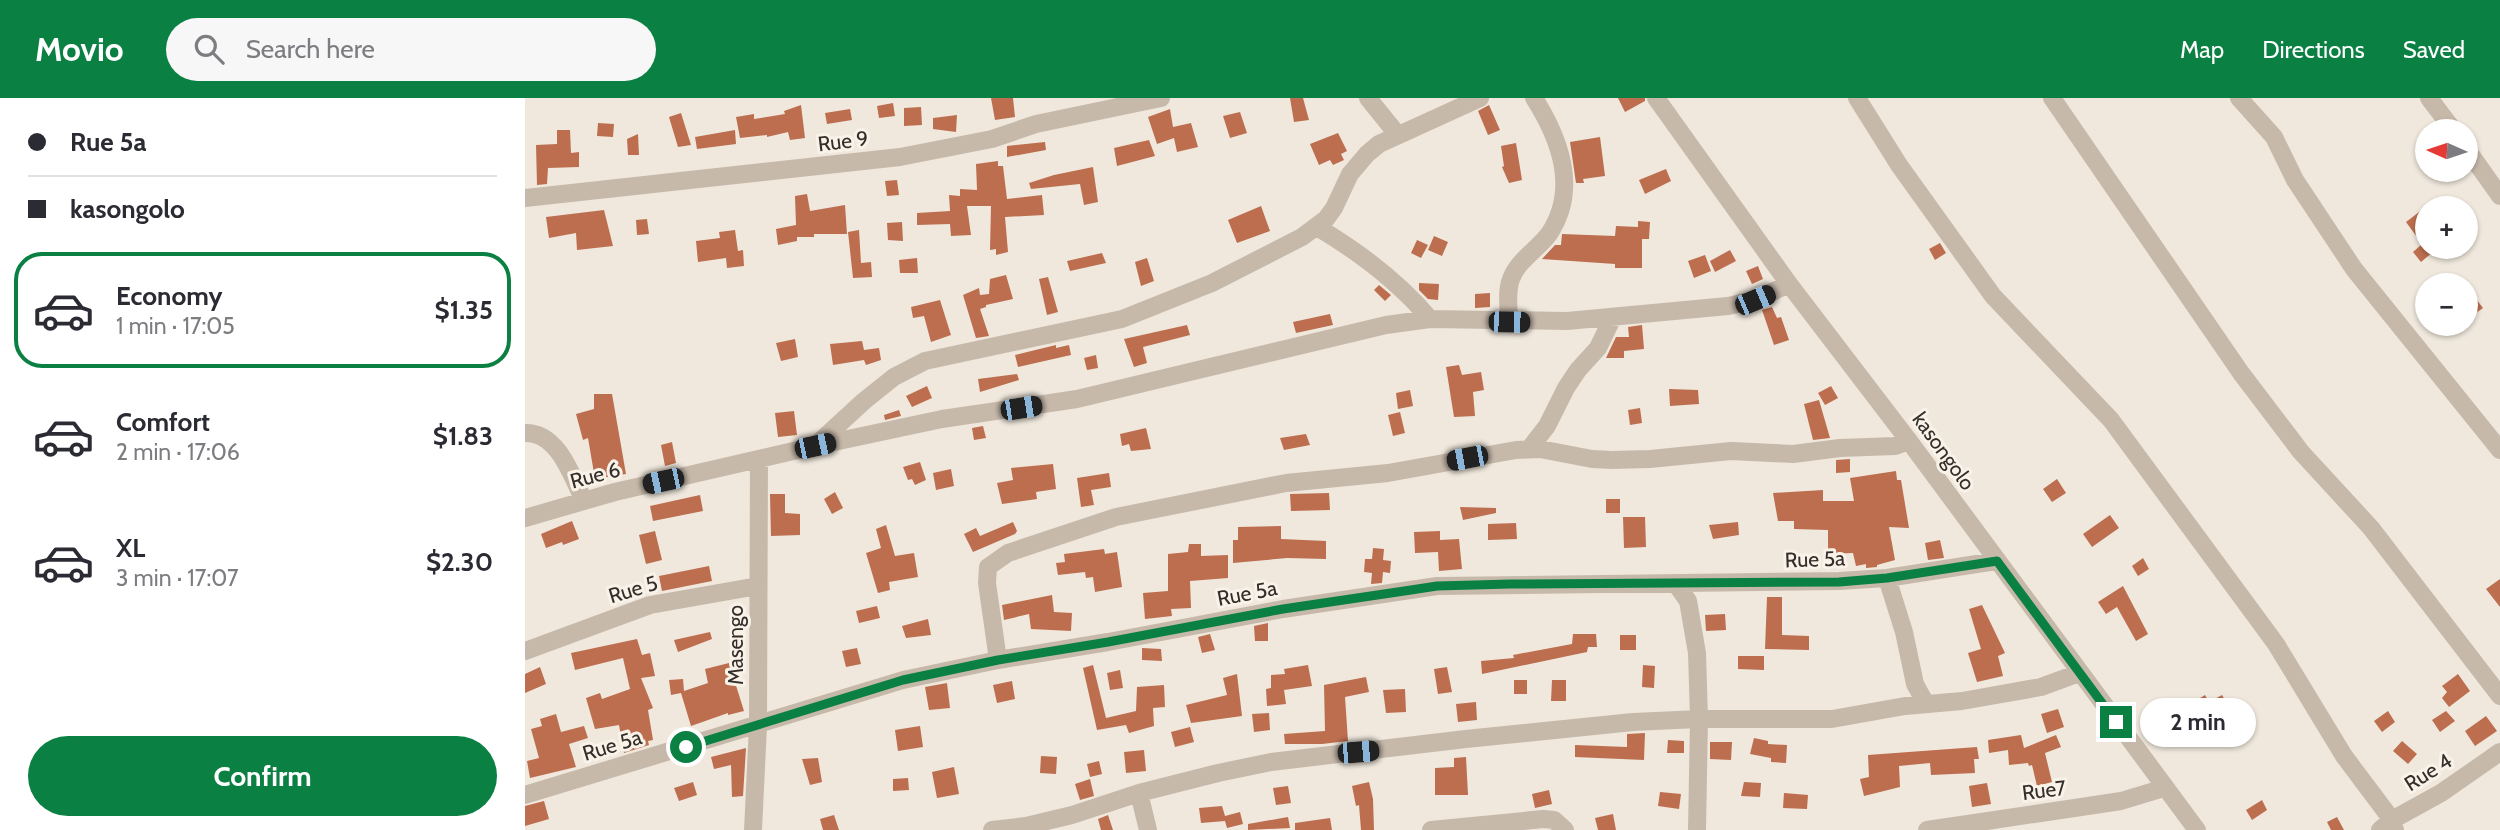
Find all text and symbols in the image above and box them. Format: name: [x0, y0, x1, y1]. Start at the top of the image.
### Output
search box: [166, 18, 656, 81]
text: Movio: [35, 29, 124, 69]
icon: search: [190, 30, 228, 68]
text: Search here: [246, 33, 375, 65]
text: Map: [2180, 35, 2224, 64]
text: Directions: [2262, 35, 2365, 64]
text: Saved: [2403, 35, 2465, 64]
north arrow: [2415, 119, 2478, 182]
map controls: [2415, 119, 2478, 336]
street label: Rue 9: [816, 125, 870, 157]
text: Rue 5a: [70, 126, 146, 158]
text: kasongolo: [70, 193, 185, 225]
button: +: [2415, 196, 2478, 259]
button: −: [2415, 273, 2478, 336]
icon: car: [32, 279, 95, 342]
text: Economy: [116, 280, 222, 312]
car: [1732, 282, 1779, 318]
text: $1.35: [435, 294, 493, 326]
car: [1488, 311, 1531, 333]
text: 1 min · 17:05: [116, 312, 235, 340]
car: [999, 394, 1044, 422]
icon: car: [32, 405, 95, 468]
text: Comfort: [116, 406, 210, 438]
street label: kasongolo: [1908, 407, 1980, 495]
text: $1.83: [433, 420, 493, 452]
car: [793, 431, 838, 461]
text: 2 min · 17:06: [116, 438, 240, 466]
car: [1445, 444, 1490, 472]
street label: Rue 6: [567, 456, 623, 494]
car: [641, 466, 686, 496]
icon: car: [32, 531, 95, 594]
text: XL: [116, 532, 145, 564]
street label: Rue 5a: [1784, 545, 1846, 573]
text: $2.30: [426, 546, 493, 578]
text: 3 min · 17:07: [116, 564, 239, 592]
street label: Rue 5: [605, 570, 661, 608]
street label: Rue 5a: [1215, 575, 1279, 611]
street label: Masengo: [723, 605, 748, 685]
callout: 2 min: [2141, 698, 2256, 746]
route end: [2100, 706, 2132, 738]
text: 2 min: [2170, 708, 2226, 736]
street label: Rue 5a: [579, 724, 645, 766]
route start: [670, 731, 702, 763]
button: Confirm: [28, 736, 497, 816]
car: [1337, 740, 1380, 764]
street label: Rue 4: [2400, 748, 2456, 796]
street label: Rue7: [2021, 775, 2068, 805]

